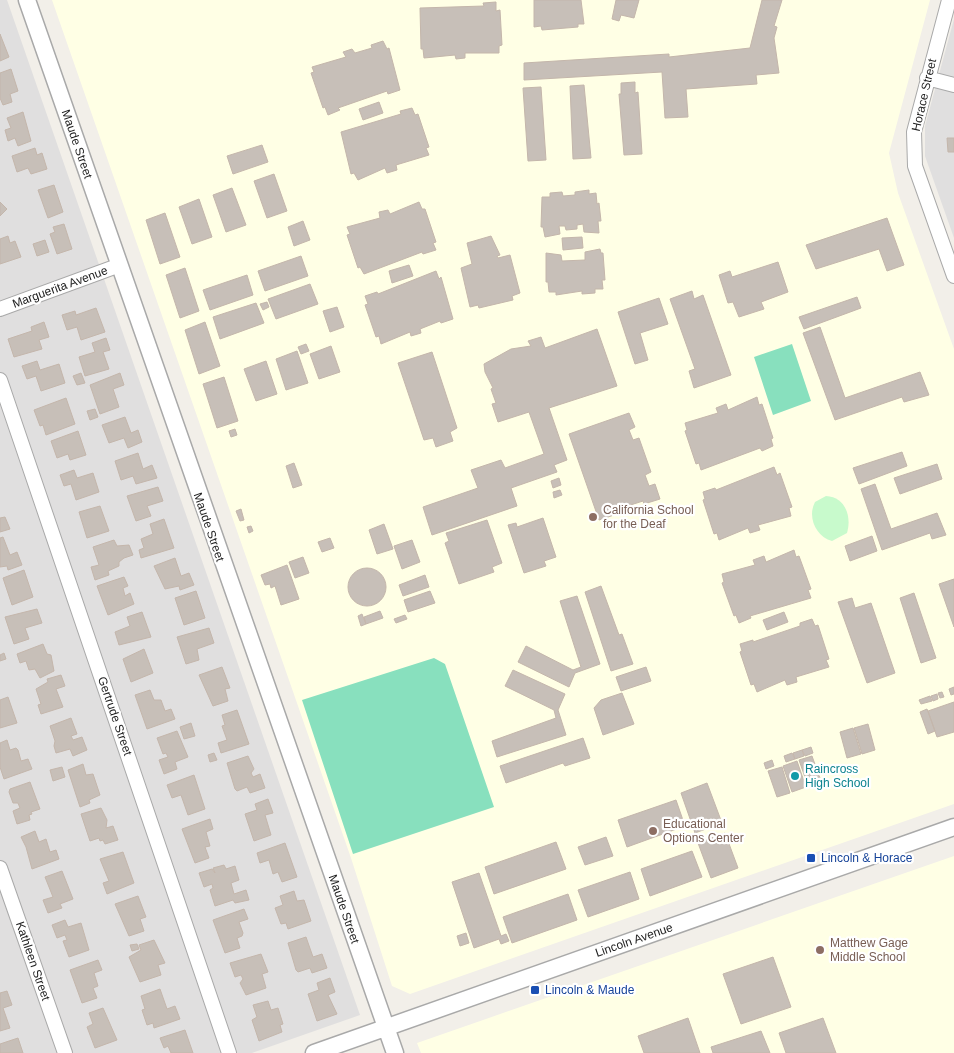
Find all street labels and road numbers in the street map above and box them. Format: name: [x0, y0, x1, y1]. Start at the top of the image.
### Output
street label: Horace Street: [909, 57, 939, 133]
street label: Maude Street: [59, 108, 96, 181]
street label: Marguerita Avenue: [10, 263, 110, 311]
street label: Maude Street: [191, 491, 228, 564]
street label: Gertrude Street: [95, 675, 135, 758]
street label: Maude Street: [326, 873, 363, 946]
street label: Kathleen Street: [13, 920, 53, 1003]
street label: Lincoln Avenue: [593, 920, 675, 960]

